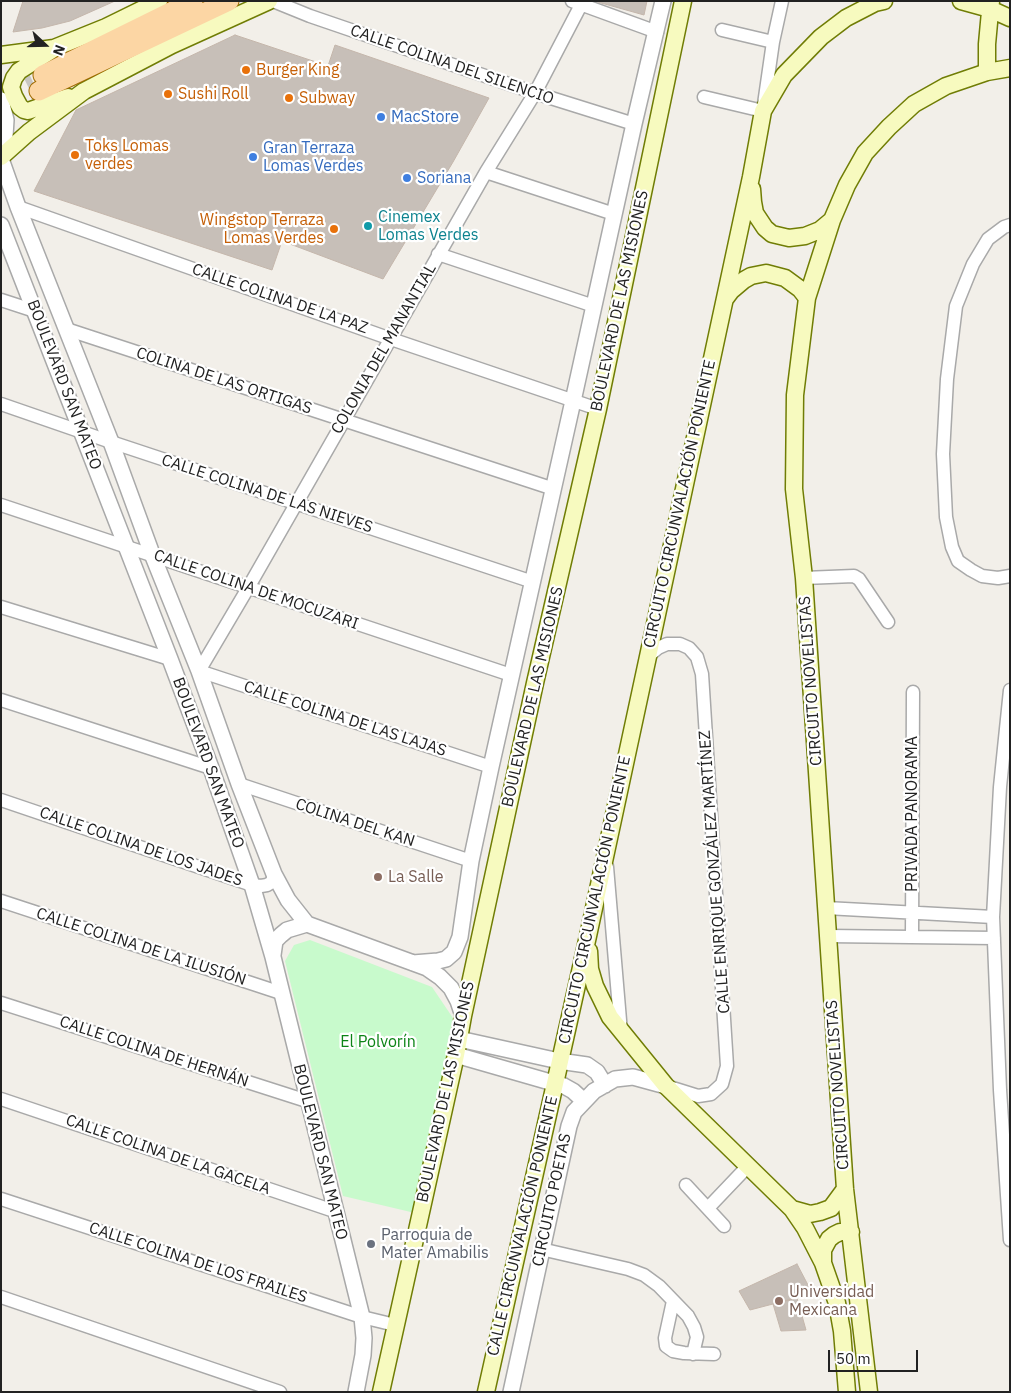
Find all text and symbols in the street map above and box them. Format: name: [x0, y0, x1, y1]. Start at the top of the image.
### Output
north arrow: [20, 20, 70, 70]
street label: CALLE COLINA DEL SILENCIO: [348, 21, 556, 109]
text: N: [49, 42, 69, 58]
place label: Burger King: [256, 60, 340, 80]
marker: Burger King: [240, 64, 252, 76]
place label: Sushi Roll: [178, 84, 249, 104]
marker: Sushi Roll: [162, 88, 174, 100]
place label: Subway: [299, 88, 355, 108]
marker: Subway: [283, 92, 295, 104]
place label: MacStore: [391, 107, 459, 127]
marker: MacStore: [375, 111, 387, 123]
place label: Toks Lomas verdes: [85, 136, 169, 174]
place label: Gran Terraza Lomas Verdes: [263, 138, 364, 176]
marker: Toks Lomas verdes: [69, 149, 81, 161]
marker: Gran Terraza Lomas Verdes: [247, 151, 259, 163]
place label: Soriana: [417, 168, 471, 188]
marker: Soriana: [401, 172, 413, 184]
street label: BOULEVARD DE LAS MISIONES: [587, 189, 653, 413]
place label: Cinemex Lomas Verdes: [378, 207, 479, 245]
place label: Wingstop Terraza Lomas Verdes: [200, 210, 324, 248]
marker: Cinemex Lomas Verdes: [362, 220, 374, 232]
marker: Wingstop Terraza Lomas Verdes: [328, 223, 340, 235]
street label: CALLE COLINA DE LA PAZ: [189, 260, 371, 338]
street label: COLONIA DEL MANANTIAL: [327, 260, 441, 438]
street label: BOULEVARD SAN MATEO: [23, 297, 105, 473]
street label: COLINA DE LAS ORTIGAS: [134, 344, 314, 418]
street label: CIRCUITO CIRCUNVALACIÓN PONIENTE: [640, 358, 720, 650]
street label: CALLE COLINA DE LAS NIEVES: [159, 451, 375, 537]
street label: CALLE COLINA DE MOCUZARI: [151, 546, 361, 634]
street label: BOULEVARD DE LAS MISIONES: [498, 585, 568, 809]
street label: CIRCUITO NOVELISTAS: [795, 595, 827, 767]
street label: BOULEVARD SAN MATEO: [168, 675, 248, 851]
street label: CALLE COLINA DE LAS LAJAS: [241, 677, 449, 761]
street label: CALLE ENRIQUE GONZÁLEZ MARTÍNEZ: [696, 730, 734, 1014]
street label: PRIVADA PANORAMA: [902, 736, 922, 892]
street label: CIRCUITO CIRCUNVALACIÓN PONIENTE: [555, 754, 635, 1046]
street label: COLINA DEL KAN: [293, 795, 417, 851]
street label: CALLE COLINA DE LOS JADES: [37, 803, 245, 891]
place label: La Salle: [388, 867, 444, 887]
marker: La Salle: [372, 871, 384, 883]
street label: CALLE COLINA DE LA ILUSIÓN: [34, 904, 248, 990]
street label: BOULEVARD DE LAS MISIONES: [413, 980, 479, 1204]
street label: CIRCUITO NOVELISTAS: [822, 999, 854, 1171]
street label: CALLE COLINA DE HERNÁN: [57, 1012, 251, 1092]
park label: El Polvorín: [340, 1032, 416, 1052]
street label: BOULEVARD SAN MATEO: [289, 1062, 351, 1242]
street label: CALLE CIRCUNVALACIÓN PONIENTE: [484, 1094, 562, 1358]
street label: CALLE COLINA DE LA GACELA: [63, 1111, 273, 1199]
street label: CIRCUITO POETAS: [529, 1132, 575, 1268]
street label: CALLE COLINA DE LOS FRAILES: [86, 1219, 310, 1307]
place label: Parroquia de Mater Amabilis: [381, 1225, 489, 1263]
marker: Parroquia de Mater Amabilis: [365, 1238, 377, 1250]
place label: Universidad Mexicana: [789, 1282, 874, 1320]
marker: Universidad Mexicana: [773, 1295, 785, 1307]
scale bar: [831, 1340, 921, 1372]
text: 50 m: [836, 1349, 871, 1368]

